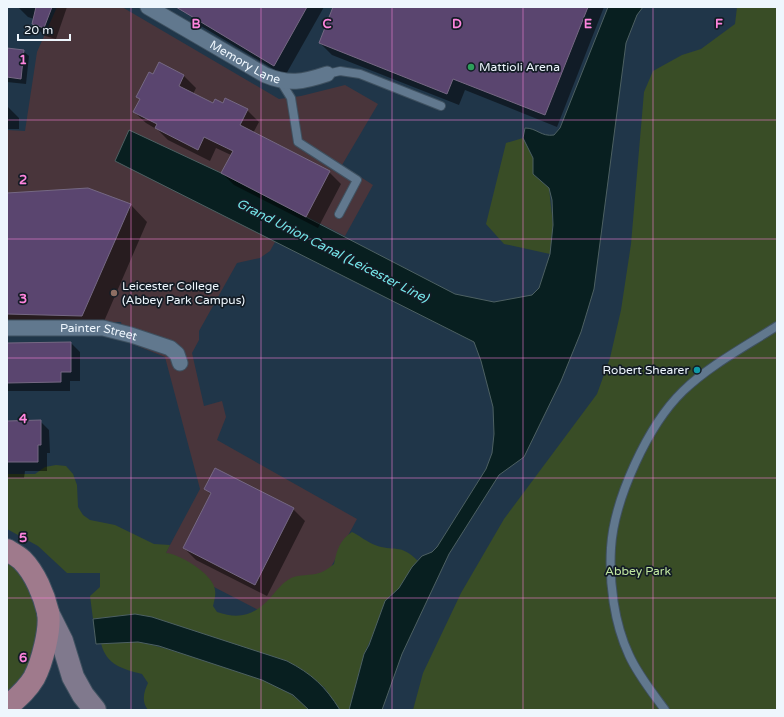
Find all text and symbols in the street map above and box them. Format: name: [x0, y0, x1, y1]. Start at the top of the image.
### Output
scale bar: [18, 16, 70, 42]
text: B: [191, 16, 201, 32]
text: C: [322, 16, 332, 32]
text: D: [452, 16, 462, 32]
text: E: [584, 16, 592, 32]
text: F: [715, 16, 723, 32]
text: 20 m: [24, 23, 53, 37]
street label: Memory Lane: [207, 37, 282, 87]
text: 1: [19, 52, 27, 68]
place label: Mattioli Arena: [479, 60, 560, 74]
marker: Mattioli Arena: [466, 62, 476, 72]
text: 2: [19, 172, 27, 188]
water label: Grand Union Canal (Leicester Line): [234, 195, 432, 307]
place label: Leicester College (Abbey Park Campus): [122, 279, 245, 307]
marker: Leicester College (Abbey Park Campus): [109, 288, 119, 298]
text: 3: [19, 291, 27, 307]
street label: Painter Street: [60, 321, 139, 344]
place label: Robert Shearer: [603, 363, 689, 377]
marker: Robert Shearer: [692, 365, 702, 375]
text: 4: [19, 411, 28, 427]
text: 5: [19, 530, 27, 546]
park label: Abbey Park: [605, 564, 671, 578]
text: 6: [19, 650, 27, 666]

